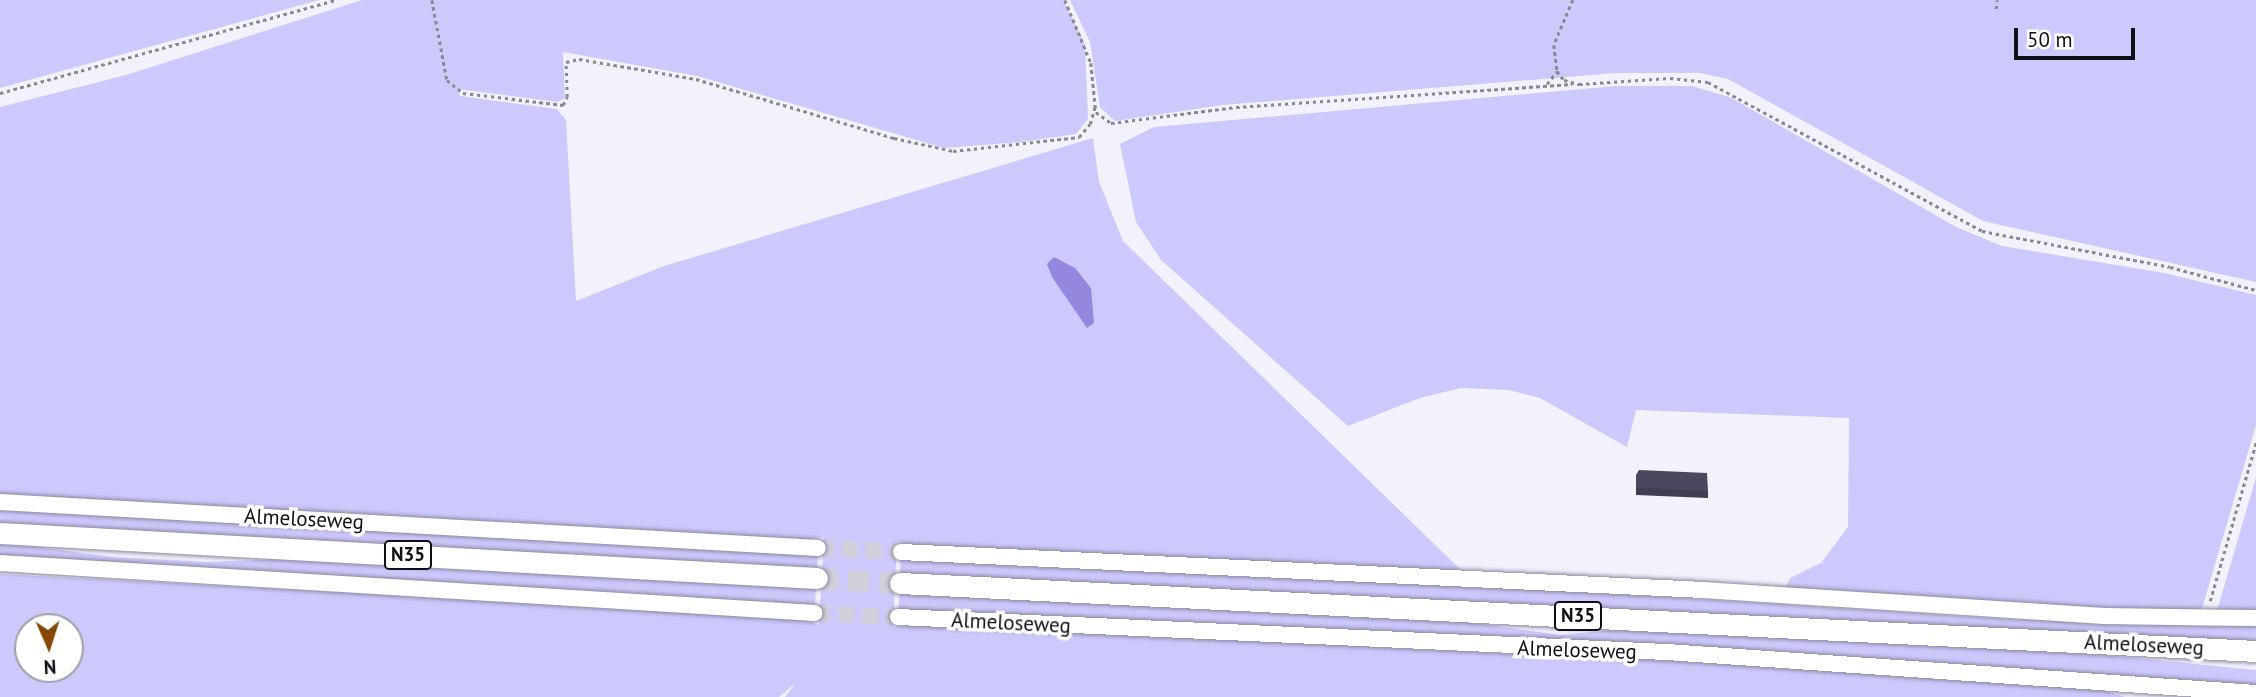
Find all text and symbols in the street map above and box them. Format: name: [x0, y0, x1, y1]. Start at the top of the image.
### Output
scale bar: [2018, 14, 2139, 58]
text: 50 m: [2027, 26, 2073, 53]
street label: Almeloseweg: [244, 503, 364, 535]
road number: N35: [384, 540, 432, 570]
road number: N35: [1554, 600, 1602, 632]
street label: Almeloseweg: [951, 607, 1071, 639]
north arrow: [14, 613, 84, 683]
street label: Almeloseweg: [2084, 629, 2204, 661]
street label: Almeloseweg: [1517, 635, 1637, 665]
text: N: [43, 655, 57, 679]

